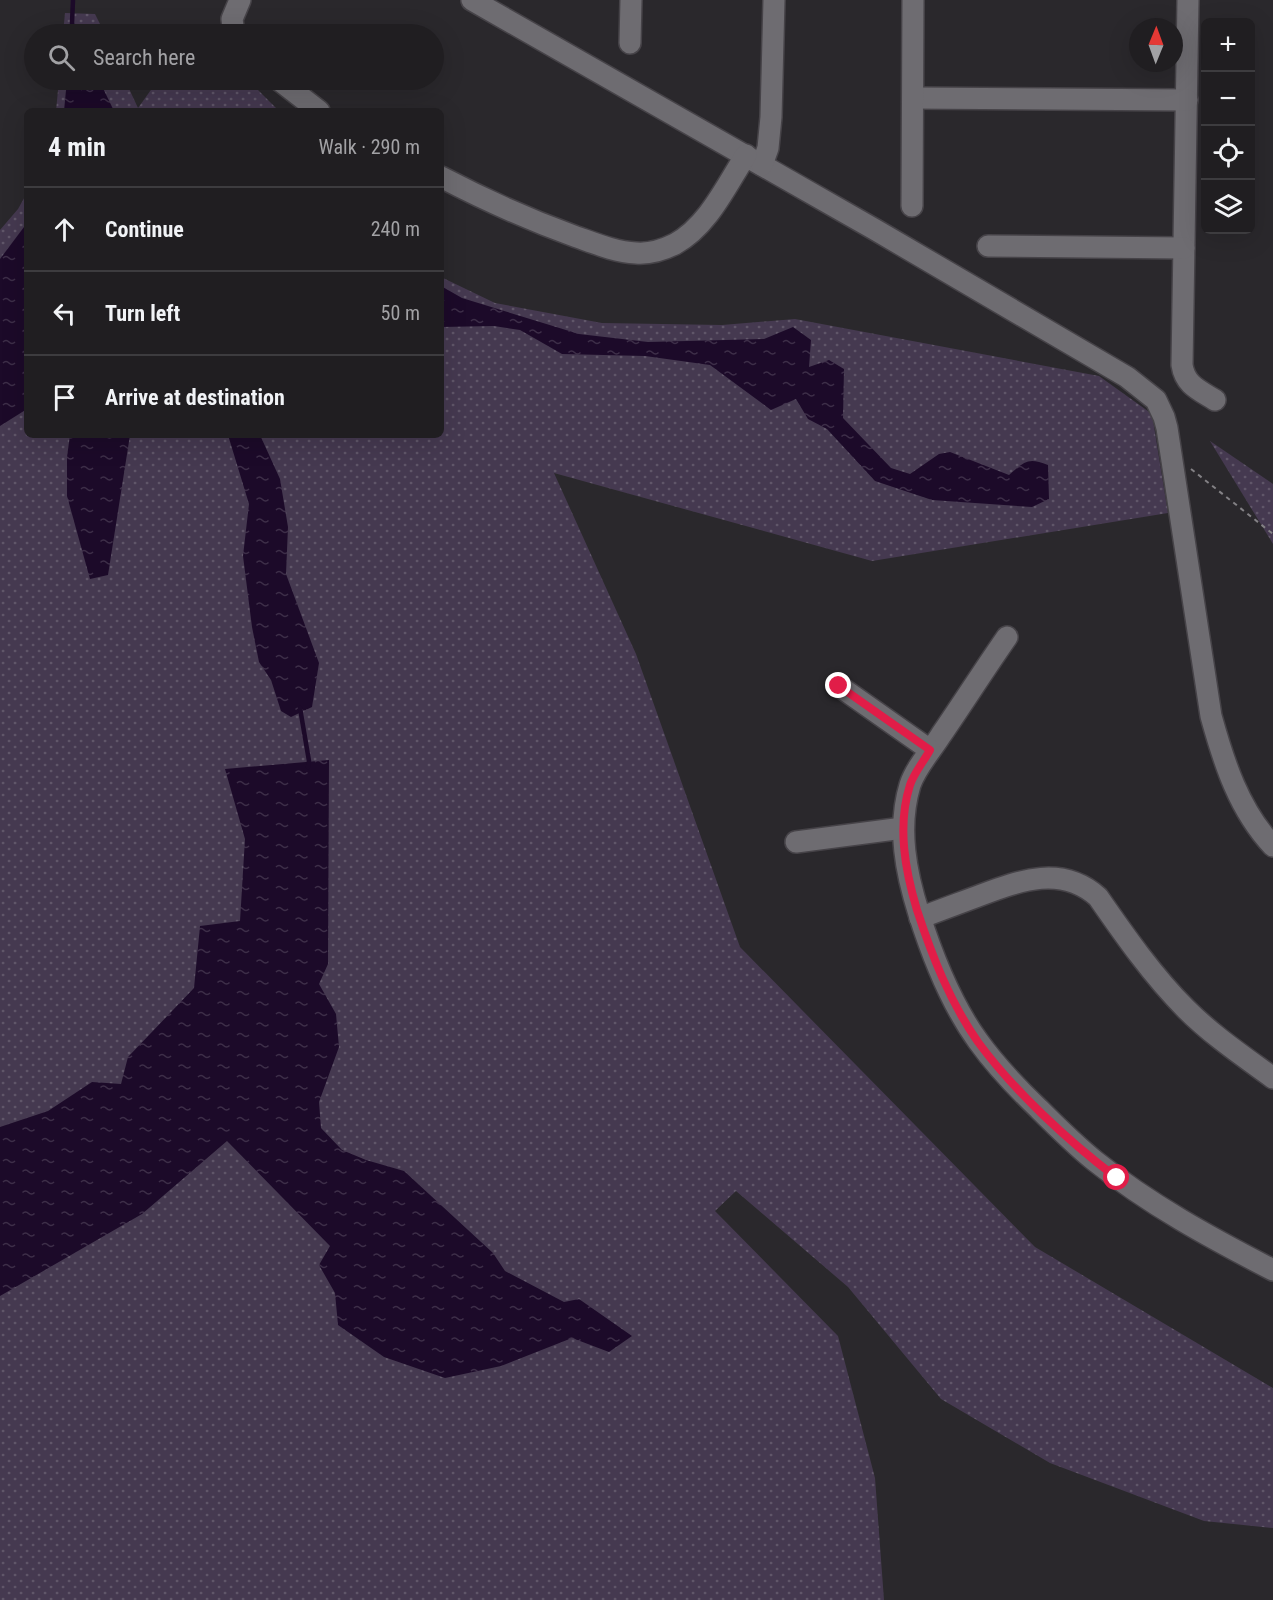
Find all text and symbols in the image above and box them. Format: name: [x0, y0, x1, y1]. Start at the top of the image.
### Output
north arrow: [1129, 18, 1183, 72]
map controls: [1201, 18, 1255, 234]
button: +: [1201, 18, 1255, 72]
search box: [24, 24, 444, 90]
icon: search: [45, 41, 78, 74]
text: Search here: [93, 45, 195, 70]
button: −: [1201, 72, 1255, 126]
button: locate: [1201, 126, 1255, 180]
text: 4 min: [48, 132, 106, 162]
text: Walk · 290 m: [319, 135, 420, 159]
button: layers: [1201, 180, 1255, 234]
icon: ahead: [48, 213, 81, 246]
text: Continue: [105, 217, 184, 242]
text: 240 m: [371, 217, 420, 241]
icon: left: [48, 297, 81, 330]
text: Turn left: [105, 301, 180, 326]
text: 50 m: [381, 301, 420, 325]
icon: arrive: [48, 381, 81, 414]
text: Arrive at destination: [105, 385, 285, 410]
route end: [825, 672, 851, 698]
route start: [1103, 1164, 1129, 1190]

